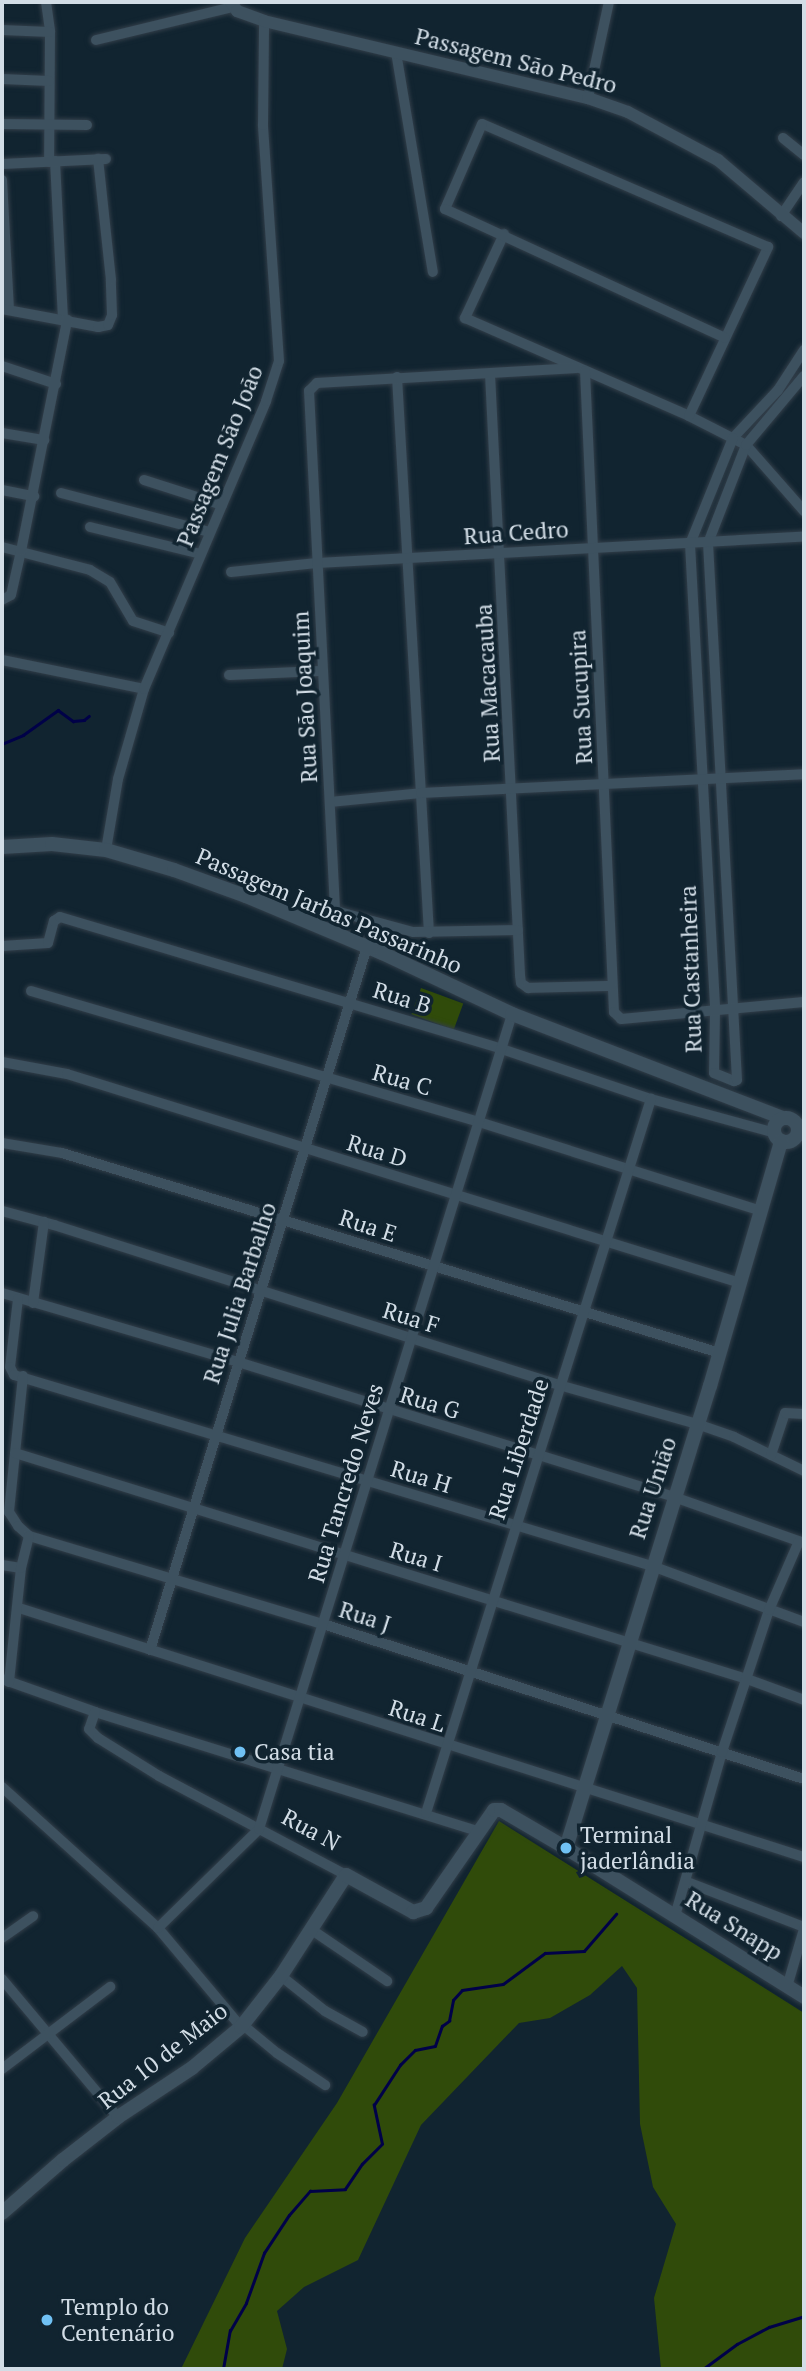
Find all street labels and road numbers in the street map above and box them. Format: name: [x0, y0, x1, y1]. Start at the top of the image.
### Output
street label: Passagem São Pedro: [412, 23, 620, 99]
street label: Passagem São João: [171, 361, 269, 551]
street label: Rua Cedro: [463, 516, 569, 550]
street label: Rua Macacauba: [470, 603, 506, 763]
street label: Rua São Joaquim: [287, 610, 323, 784]
street label: Rua Sucupira: [564, 629, 598, 765]
street label: Passagem Jarbas Passarinho: [192, 842, 466, 980]
street label: Rua Castanheira: [674, 885, 708, 1053]
street label: Rua B: [370, 976, 434, 1020]
street label: Rua C: [369, 1058, 435, 1102]
street label: Rua D: [344, 1129, 410, 1173]
street label: Rua Julia Barbalho: [198, 1199, 282, 1387]
street label: Rua E: [336, 1204, 400, 1248]
street label: Rua F: [379, 1296, 443, 1340]
street label: Rua Liberdade: [483, 1375, 555, 1523]
street label: Rua Tancredo Neves: [303, 1380, 389, 1586]
street label: Rua G: [397, 1381, 463, 1425]
street label: Rua União: [624, 1434, 682, 1542]
street label: Rua H: [387, 1455, 455, 1499]
street label: Rua I: [387, 1536, 445, 1578]
street label: Rua J: [336, 1596, 394, 1638]
street label: Rua L: [385, 1694, 449, 1738]
street label: Rua N: [277, 1803, 345, 1857]
street label: Rua Snapp: [681, 1885, 787, 1967]
street label: Rua 10 de Maio: [93, 1997, 233, 2115]

